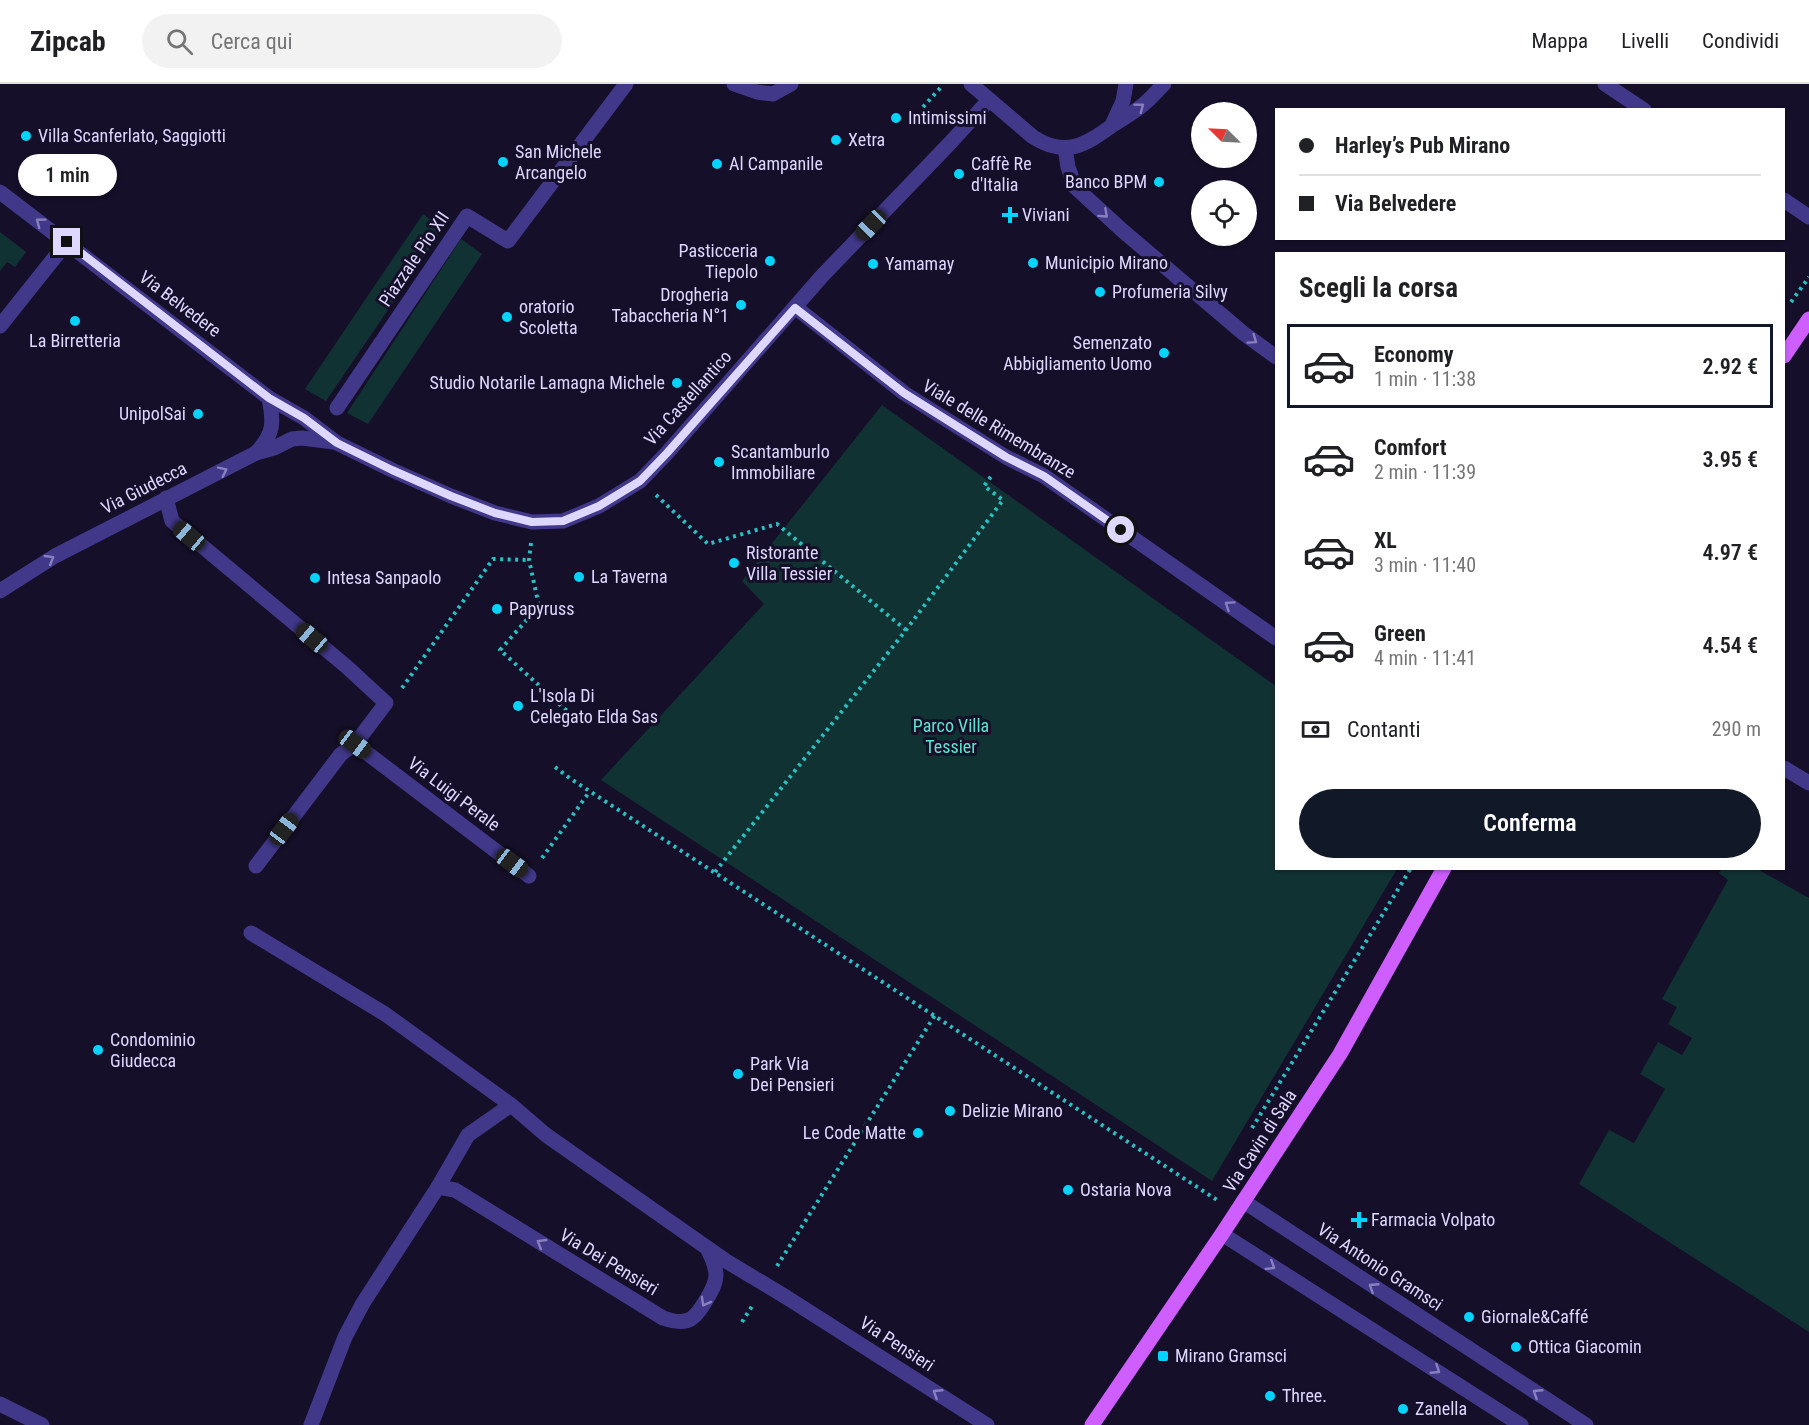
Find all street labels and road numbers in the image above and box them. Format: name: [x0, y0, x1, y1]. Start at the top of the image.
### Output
street label: Piazzale Pio XII: [374, 207, 453, 310]
street label: Via Belvedere: [135, 266, 225, 341]
street label: Via Castellantico: [640, 346, 736, 449]
street label: Viale delle Rimembranze: [919, 375, 1079, 483]
street label: Via Giudecca: [98, 457, 190, 518]
street label: Via Luigi Perale: [404, 752, 504, 835]
street label: Via Cavin di Sala: [1219, 1085, 1301, 1196]
street label: Via Antonio Gramsci: [1314, 1218, 1447, 1315]
street label: Via Dei Pensieri: [556, 1224, 662, 1299]
street label: Via Pensieri: [856, 1312, 938, 1375]

